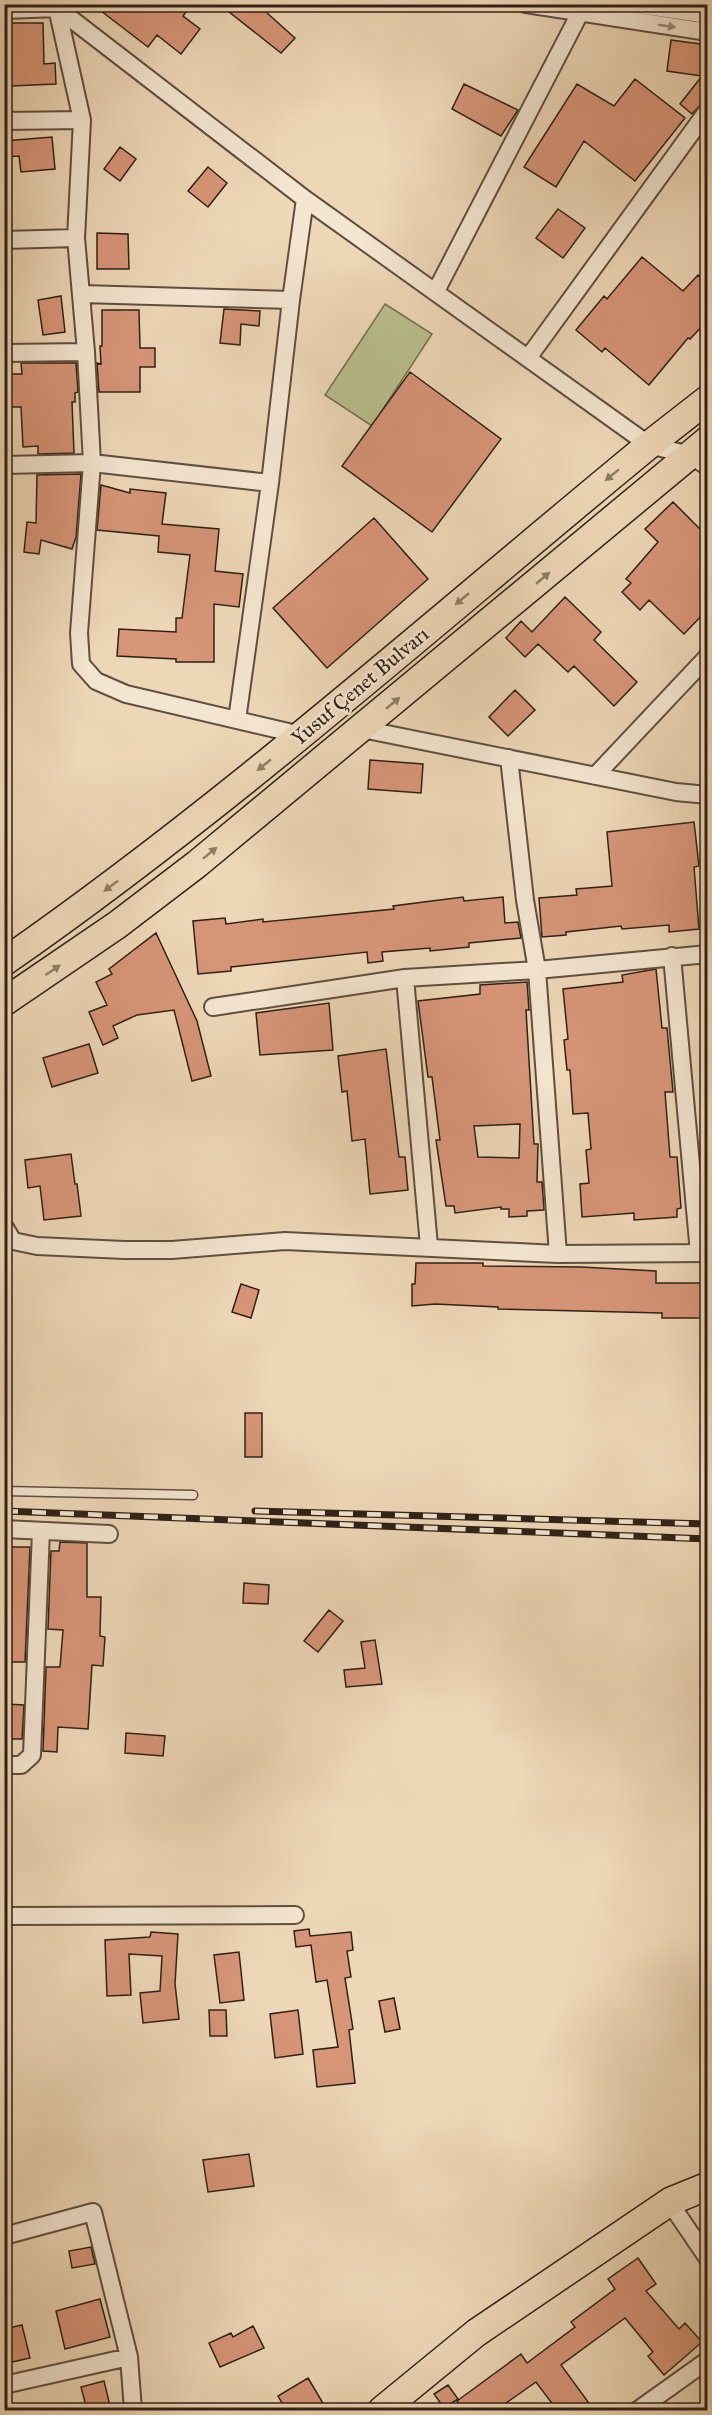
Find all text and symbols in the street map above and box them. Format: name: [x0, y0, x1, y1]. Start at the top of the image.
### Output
one-way arrow: [658, 21, 677, 30]
one-way arrow: [604, 468, 620, 481]
one-way arrow: [535, 572, 550, 585]
one-way arrow: [454, 593, 470, 606]
street label: Yusuf Çenet Bulvarı: [286, 621, 434, 751]
one-way arrow: [385, 697, 400, 710]
one-way arrow: [257, 758, 272, 770]
one-way arrow: [202, 847, 218, 860]
one-way arrow: [104, 879, 119, 891]
one-way arrow: [45, 964, 61, 975]

